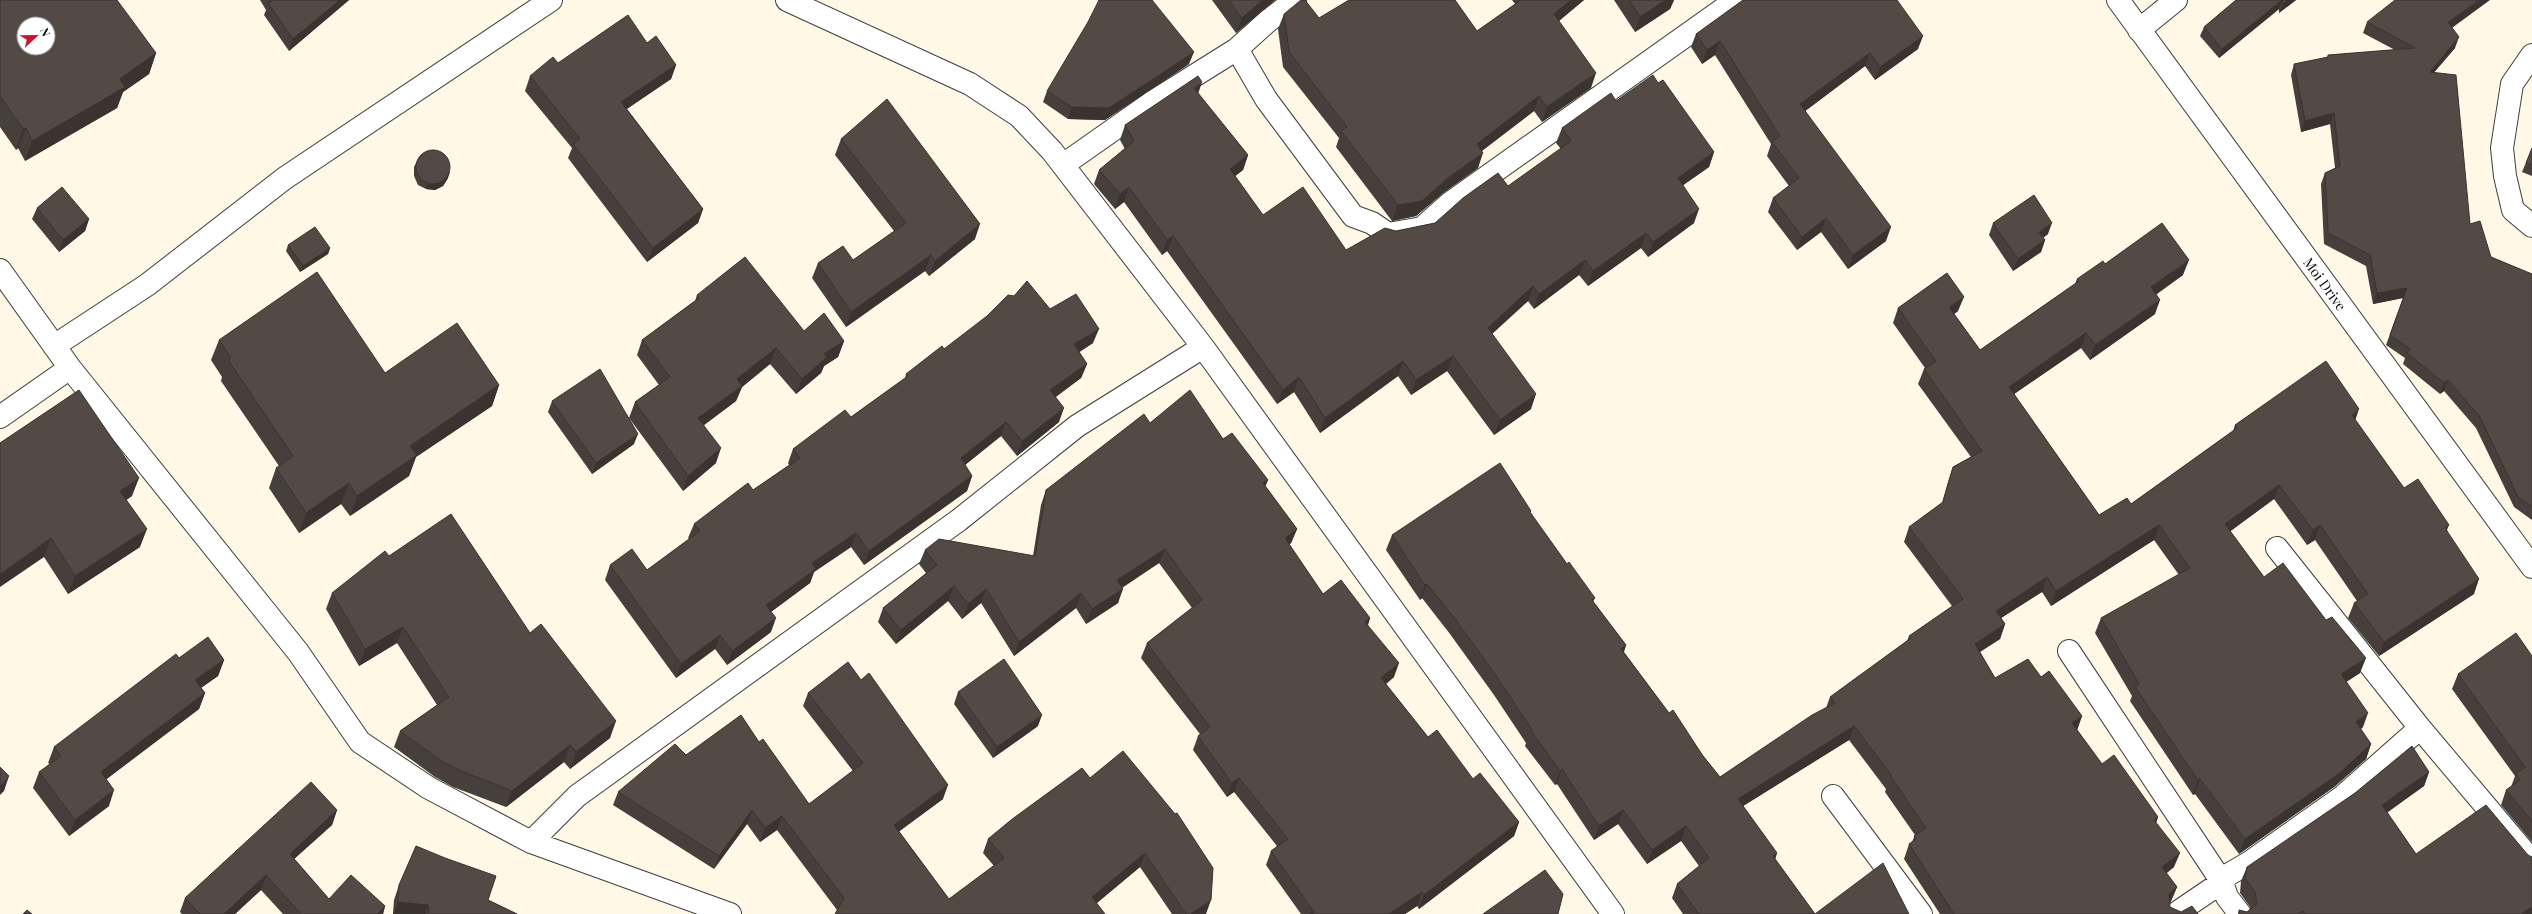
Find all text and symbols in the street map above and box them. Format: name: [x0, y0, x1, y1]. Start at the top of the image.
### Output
north arrow: [16, 16, 56, 56]
text: N: [37, 26, 54, 39]
street label: Moi Drive: [2299, 254, 2351, 314]

